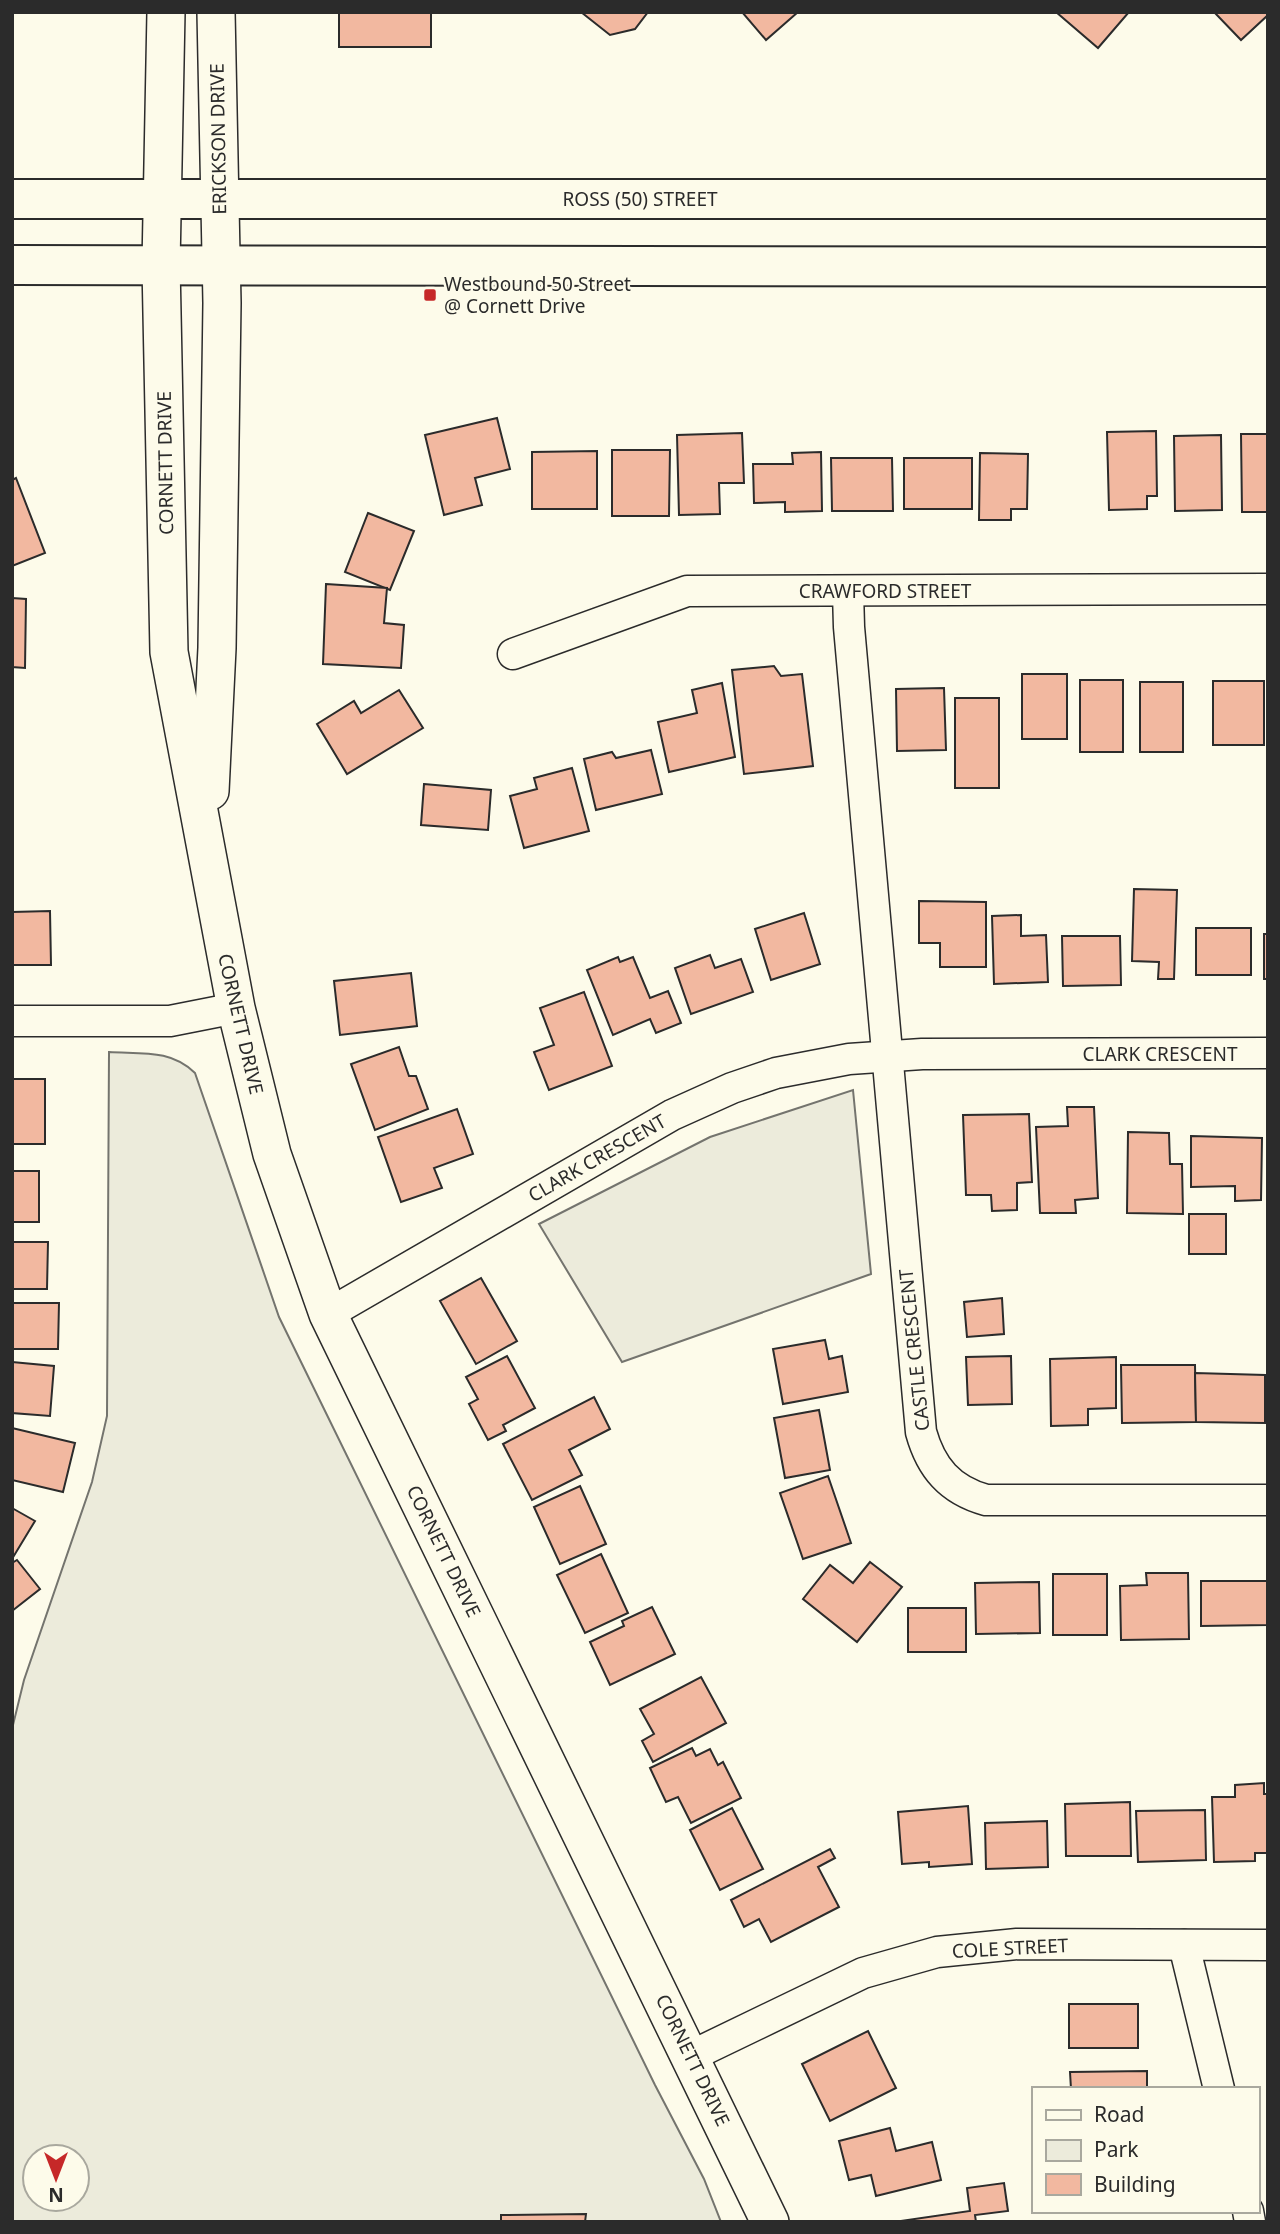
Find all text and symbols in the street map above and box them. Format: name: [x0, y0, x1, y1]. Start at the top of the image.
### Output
street label: ERICKSON DRIVE: [204, 63, 232, 215]
street label: ROSS (50) STREET: [562, 186, 718, 212]
place label: Westbound 50 Street @ Cornett Drive: [444, 271, 631, 319]
marker: Westbound 50 Street @ Cornett Drive: [422, 287, 438, 303]
street label: CORNETT DRIVE: [151, 391, 179, 535]
street label: CRAWFORD STREET: [799, 578, 972, 604]
street label: CORNETT DRIVE: [212, 951, 270, 1097]
street label: CLARK CRESCENT: [1082, 1041, 1238, 1067]
street label: CLARK CRESCENT: [523, 1108, 671, 1208]
street label: CASTLE CRESCENT: [893, 1267, 935, 1432]
street label: CORNETT DRIVE: [401, 1481, 487, 1621]
street label: COLE STREET: [951, 1932, 1069, 1964]
street label: CORNETT DRIVE: [650, 1990, 736, 2130]
legend: [1032, 2087, 1259, 2213]
text: Road: [1094, 2100, 1144, 2128]
text: Park: [1094, 2135, 1139, 2163]
north arrow: [21, 2143, 91, 2213]
text: Building: [1094, 2170, 1176, 2198]
text: N: [48, 2182, 64, 2208]

